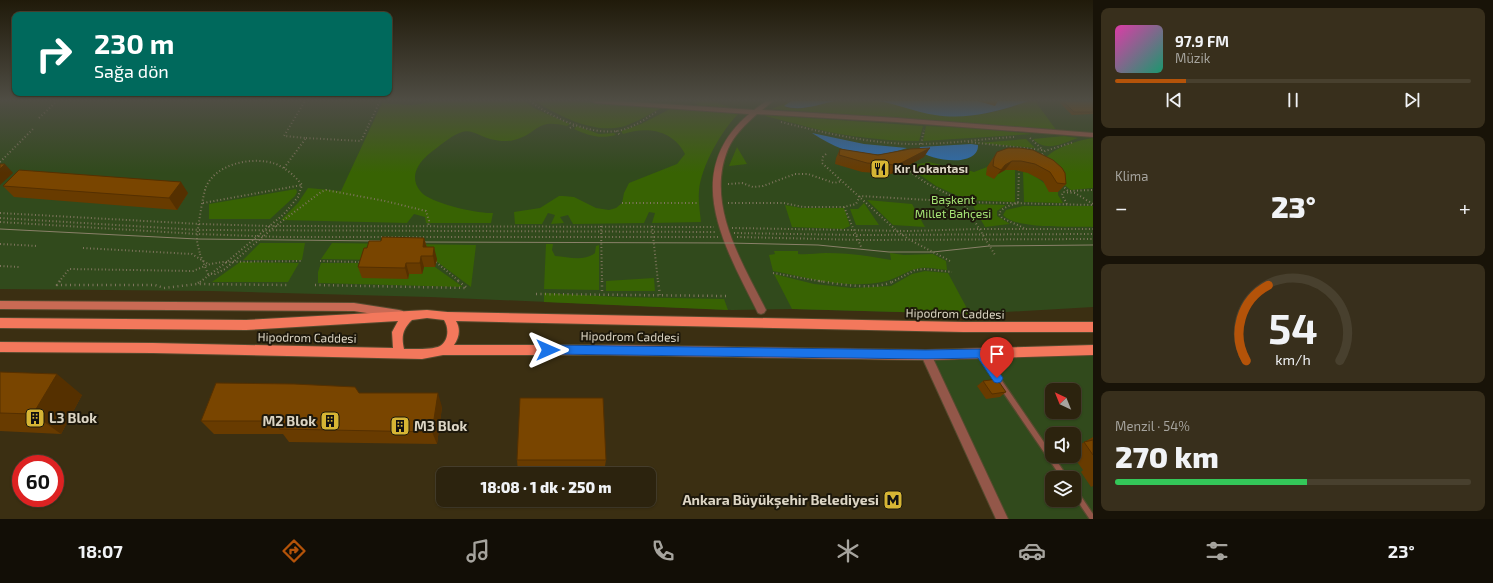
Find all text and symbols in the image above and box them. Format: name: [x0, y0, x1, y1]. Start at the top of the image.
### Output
text: 230 m: [94, 26, 175, 60]
icon: right: [28, 28, 80, 80]
text: 97.9 FM: [1175, 32, 1229, 50]
text: Müzik: [1175, 50, 1210, 66]
text: Sağa dön: [94, 60, 169, 82]
icon: previous: [1163, 89, 1185, 111]
icon: pause: [1282, 89, 1304, 111]
icon: next: [1401, 89, 1423, 111]
restaurant icon: Kır Lokantası: [869, 158, 891, 180]
place label: Kır Lokantası: [894, 161, 968, 175]
text: Klima: [1115, 168, 1148, 184]
text: 23°: [1271, 188, 1316, 224]
park label: Başkent Millet Bahçesi: [915, 192, 991, 221]
text: −: [1115, 194, 1128, 220]
text: +: [1459, 194, 1471, 220]
text: 54: [1268, 302, 1318, 352]
street label: Hipodrom Caddesi: [905, 305, 1005, 321]
street label: Hipodrom Caddesi: [580, 328, 680, 344]
street label: Hipodrom Caddesi: [257, 329, 357, 345]
position arrow: [527, 329, 569, 371]
pin: [980, 337, 1014, 378]
icon: arrive: [986, 343, 1008, 365]
text: km/h: [1275, 351, 1311, 368]
north arrow: [1045, 383, 1081, 419]
map controls: [1045, 383, 1081, 507]
building icon: L3 Blok: [24, 407, 46, 429]
place label: L3 Blok: [49, 409, 97, 426]
building icon: M2 Blok: [319, 410, 341, 432]
place label: M2 Blok: [262, 412, 316, 429]
building icon: M3 Blok: [389, 415, 411, 437]
place label: M3 Blok: [414, 417, 468, 434]
text: Menzil · 54%: [1115, 418, 1190, 434]
button: sound: [1045, 427, 1081, 463]
text: 270 km: [1115, 438, 1219, 474]
speed limit sign: 60: [12, 455, 64, 507]
button: layers: [1045, 471, 1081, 507]
text: 18:08 · 1 dk · 250 m: [480, 478, 612, 496]
metro station icon: Ankara Büyükşehir Belediyesi: [882, 489, 904, 511]
place label: Ankara Büyükşehir Belediyesi: [682, 491, 879, 509]
icon: directions: [280, 537, 308, 565]
icon: music: [464, 537, 492, 565]
icon: phone: [649, 537, 677, 565]
icon: climate: [834, 537, 862, 565]
icon: car: [1018, 537, 1046, 565]
icon: filters: [1203, 537, 1231, 565]
text: 18:07: [78, 540, 123, 562]
text: 23°: [1388, 540, 1415, 562]

